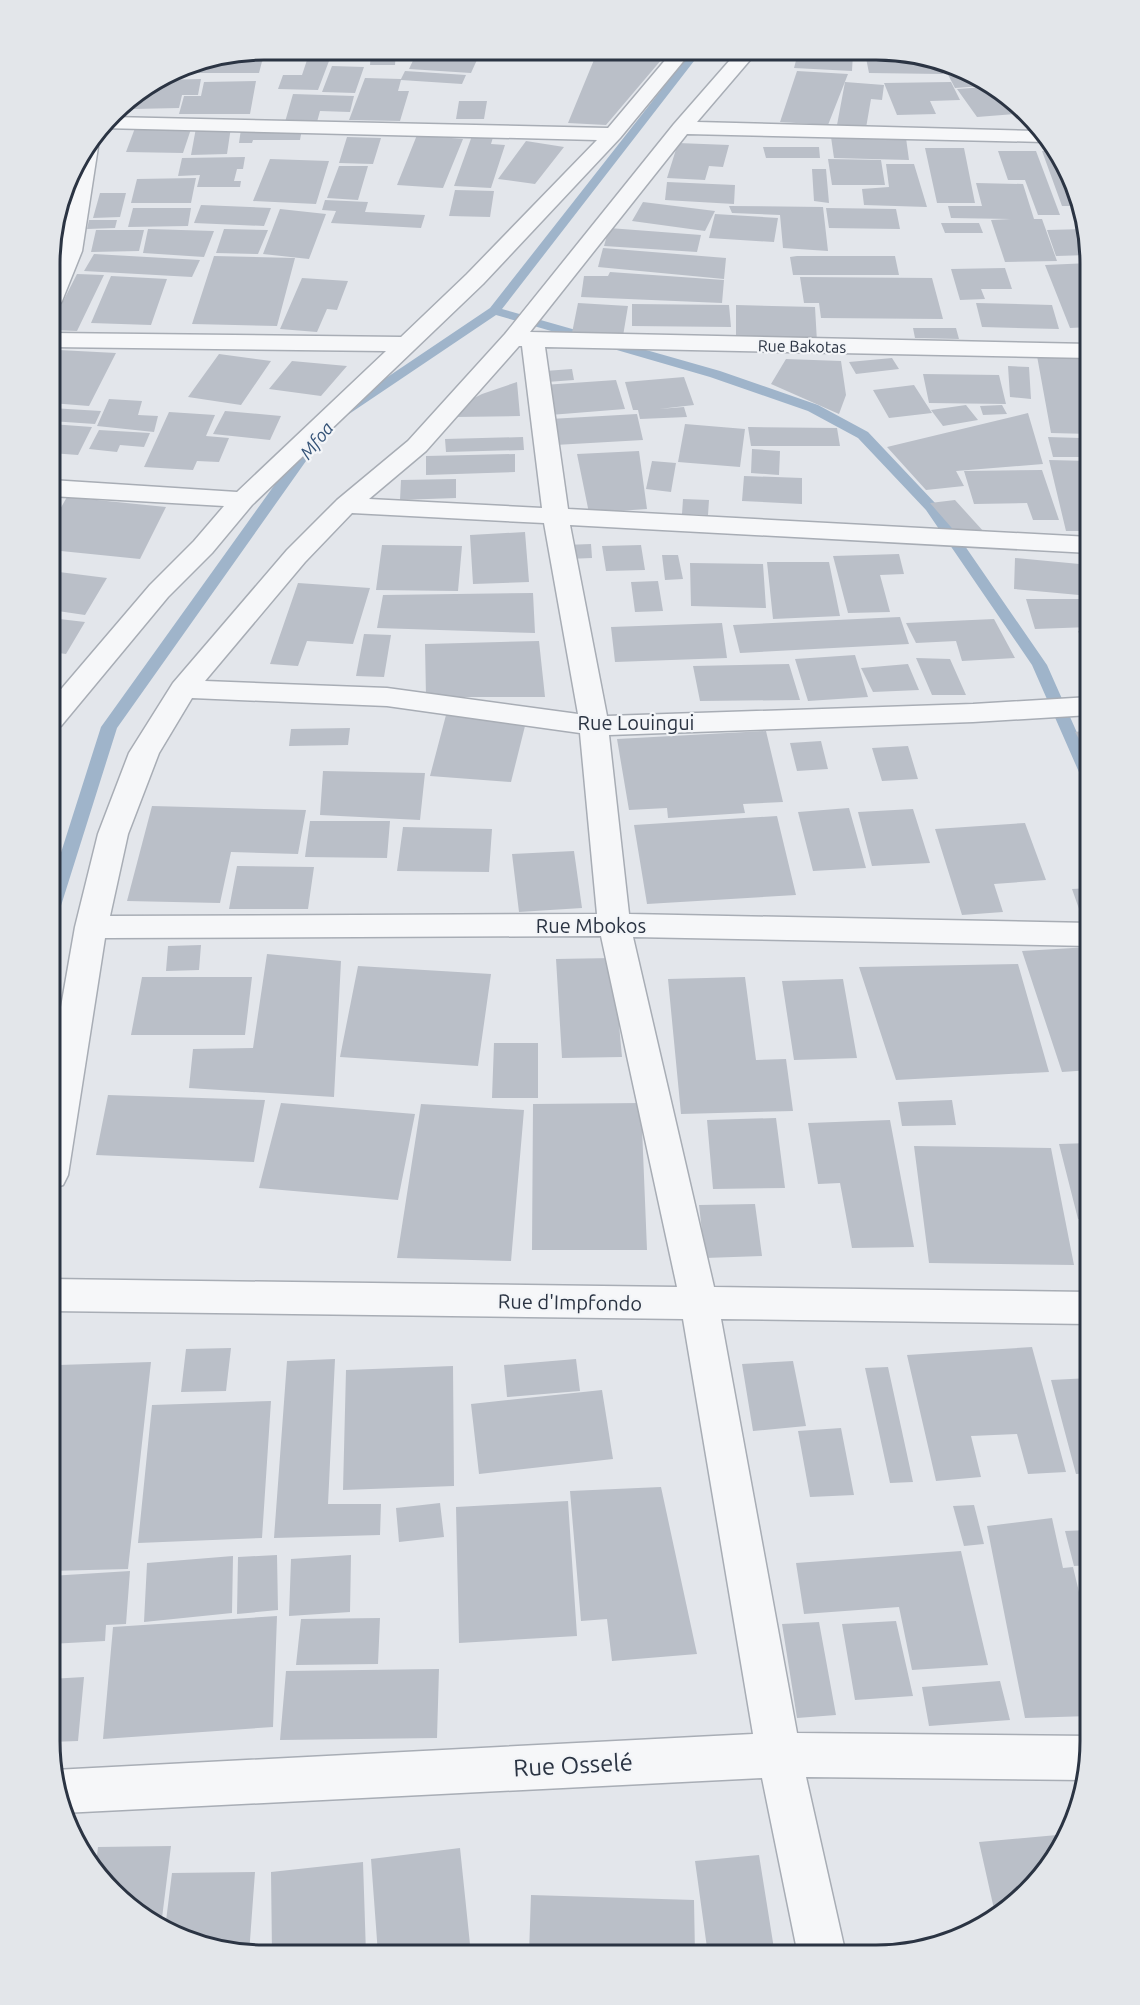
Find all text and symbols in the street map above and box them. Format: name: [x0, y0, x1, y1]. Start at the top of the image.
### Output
street label: Rue Bakotas: [758, 336, 846, 356]
water label: Mfoa: [295, 418, 338, 463]
street label: Rue Louingui: [578, 711, 694, 734]
street label: Rue Mbokos: [536, 914, 646, 937]
street label: Rue d'Impfondo: [498, 1289, 642, 1315]
street label: Rue Osselé: [513, 1748, 633, 1782]

